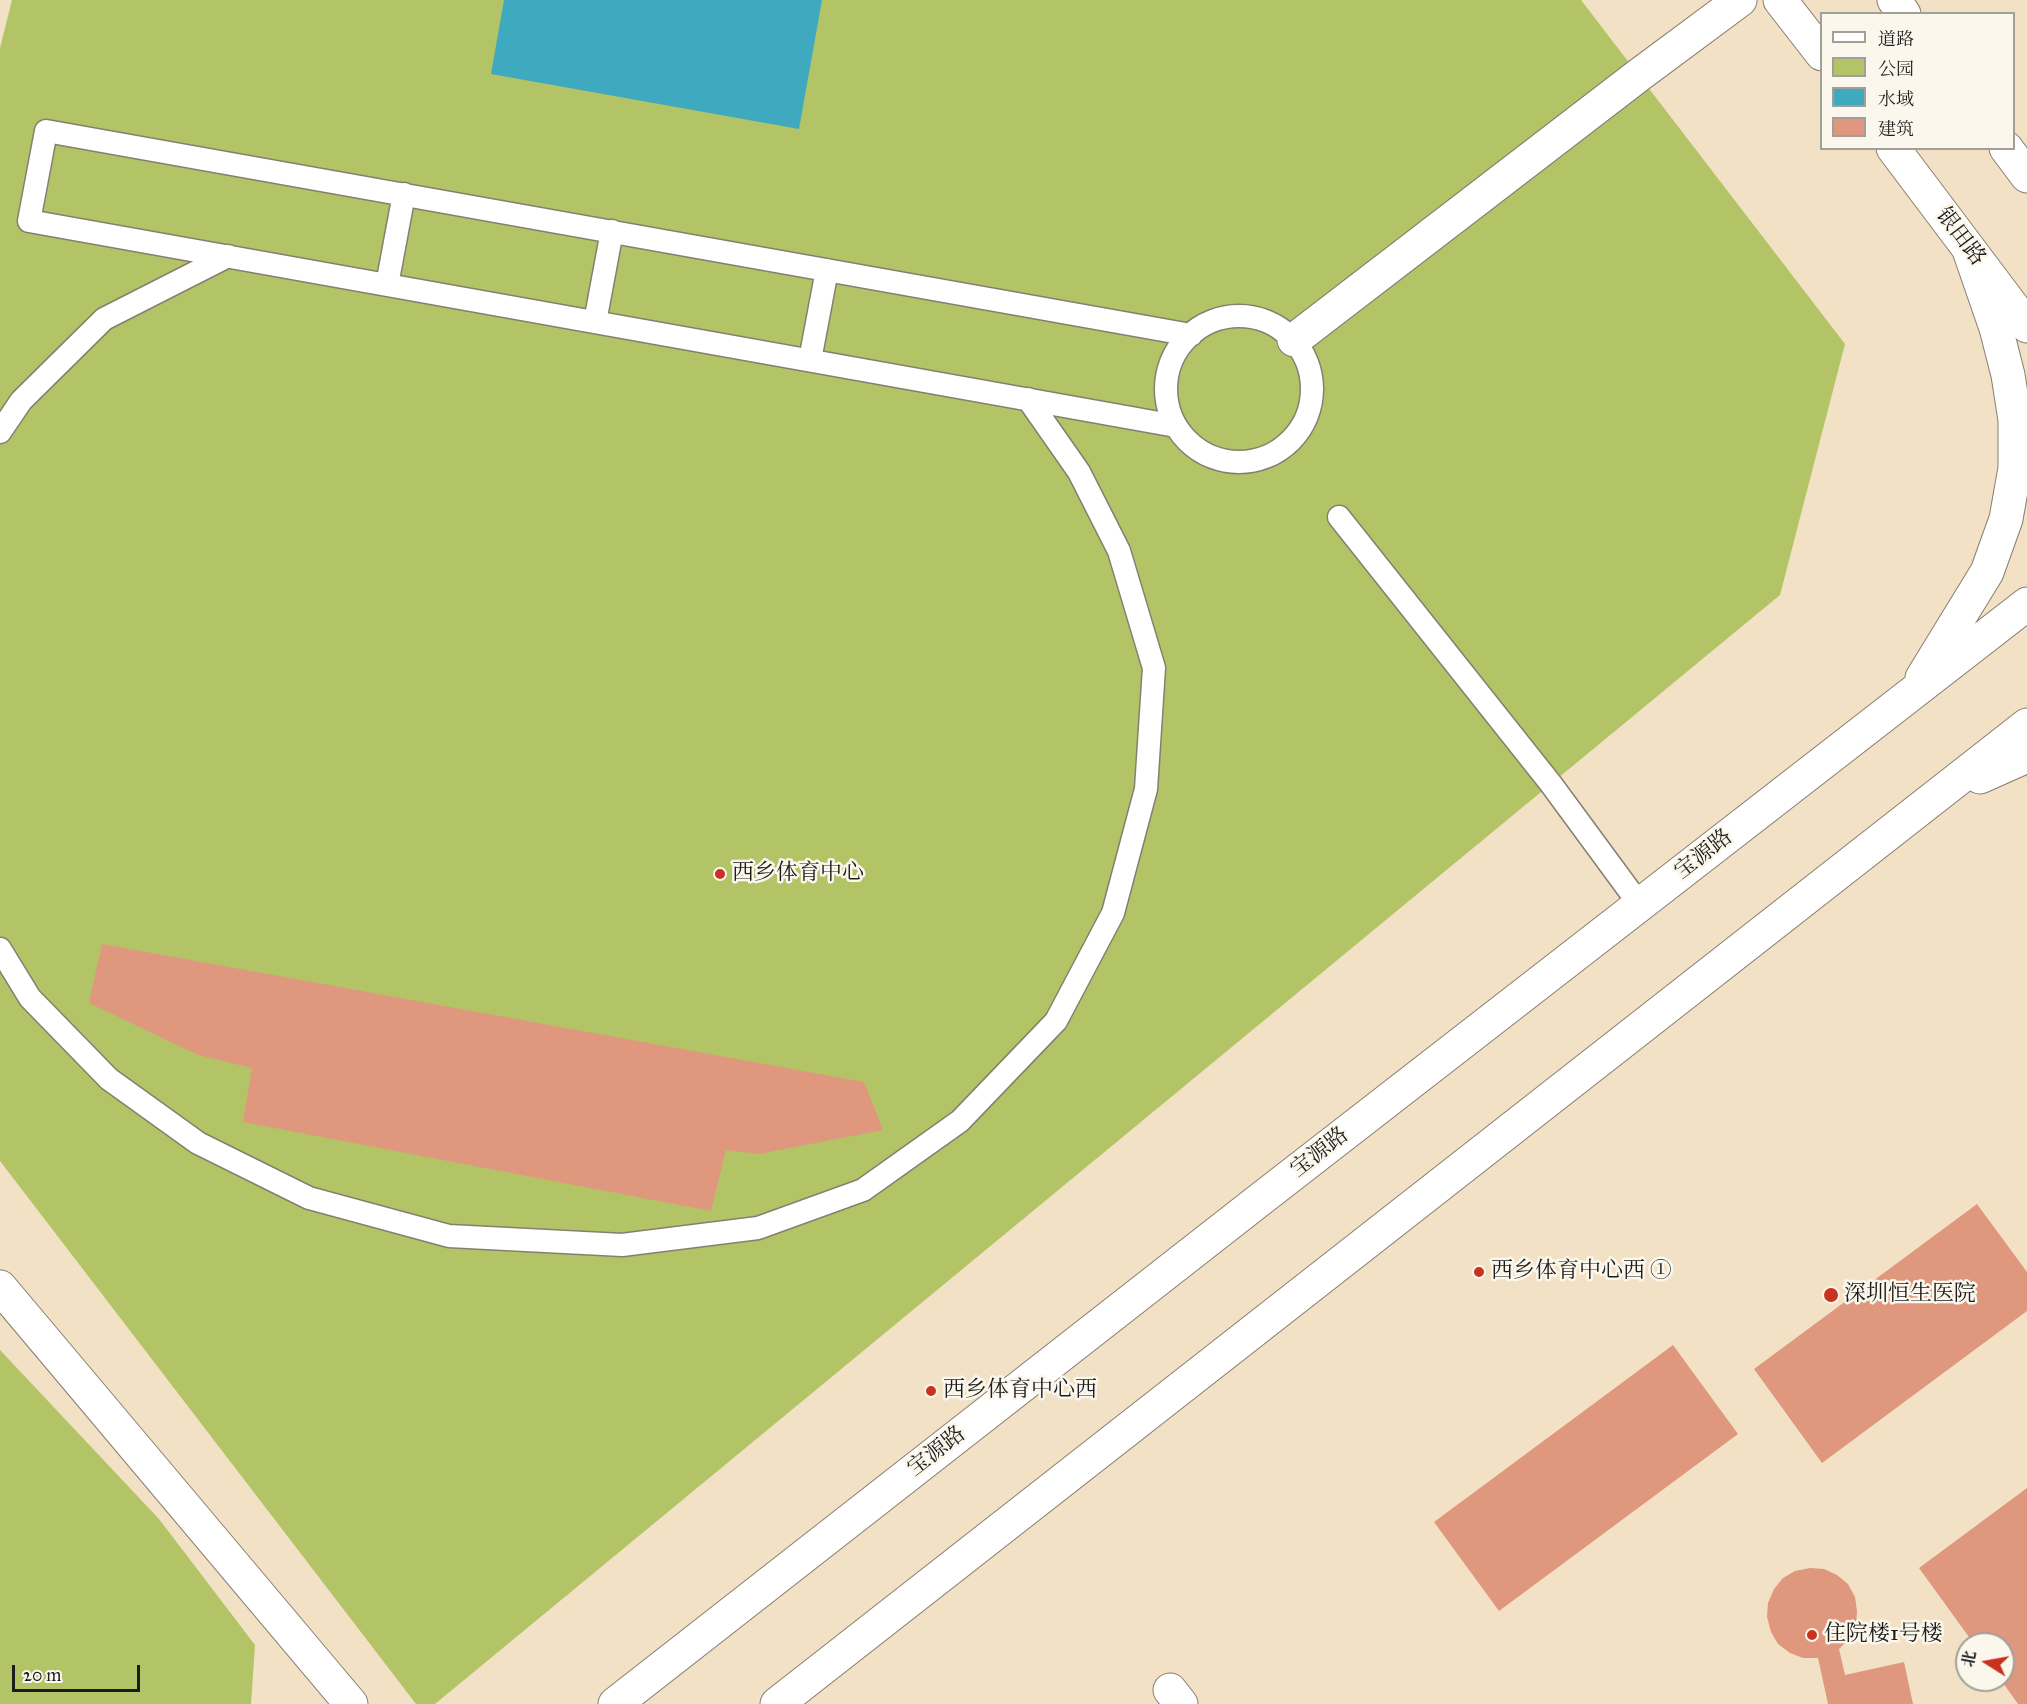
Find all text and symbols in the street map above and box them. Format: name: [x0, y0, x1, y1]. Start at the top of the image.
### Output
legend: [1820, 12, 2015, 150]
text: 道路: [1878, 28, 1914, 50]
text: 公园: [1878, 58, 1914, 80]
text: 水域: [1878, 88, 1914, 110]
text: 建筑: [1878, 118, 1914, 140]
street label: 银田路: [1930, 203, 1990, 271]
street label: 宝源路: [1670, 824, 1738, 886]
place label: 西乡体育中心: [732, 861, 864, 887]
marker: 西乡体育中心: [713, 867, 727, 881]
street label: 宝源路: [1286, 1122, 1354, 1184]
place label: 西乡体育中心西 ①: [1491, 1259, 1672, 1285]
marker: 西乡体育中心西 ①: [1472, 1265, 1486, 1279]
place label: 深圳恒生医院: [1844, 1282, 1976, 1308]
marker: 深圳恒生医院: [1822, 1286, 1840, 1304]
place label: 西乡体育中心西: [943, 1378, 1097, 1404]
marker: 西乡体育中心西: [924, 1384, 938, 1398]
street label: 宝源路: [903, 1421, 971, 1483]
place label: 住院楼1号楼: [1824, 1622, 1943, 1648]
marker: 住院楼1号楼: [1805, 1628, 1819, 1642]
north arrow: [1955, 1632, 2015, 1692]
text: 北: [1958, 1649, 1980, 1669]
scale bar: [15, 1653, 142, 1691]
text: 20 m: [23, 1664, 61, 1686]

